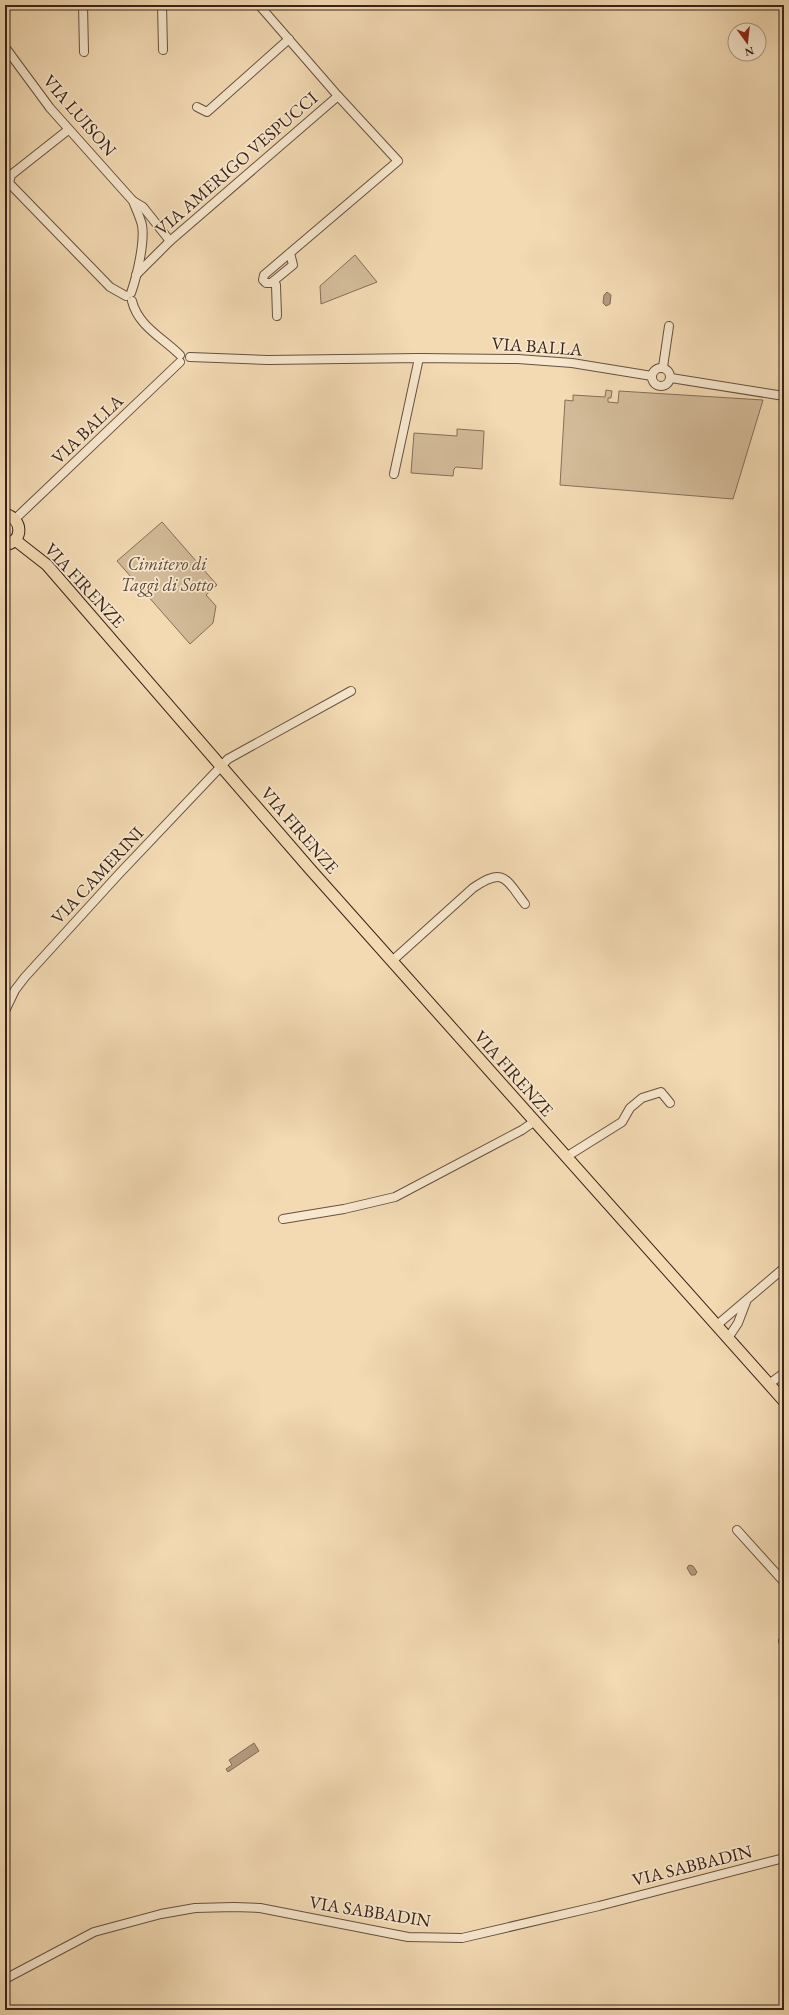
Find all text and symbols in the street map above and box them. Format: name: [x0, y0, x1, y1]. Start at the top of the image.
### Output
north arrow: [727, 22, 767, 62]
text: N: [743, 44, 756, 60]
street label: VIA LUISON: [38, 70, 122, 161]
street label: VIA AMERIGO VESPUCCI: [150, 86, 322, 240]
street label: VIA BALLA: [491, 331, 584, 361]
street label: VIA BALLA: [46, 389, 128, 469]
street label: VIA FIRENZE: [40, 538, 130, 632]
park label: Cimitero di Taggì di Sotto: [120, 552, 214, 597]
street label: VIA FIRENZE: [256, 782, 344, 878]
street label: VIA CAMERINI: [46, 821, 148, 929]
street label: VIA FIRENZE: [469, 1025, 559, 1121]
street label: VIA SABBADIN: [630, 1839, 755, 1891]
street label: VIA SABBADIN: [308, 1890, 433, 1932]

